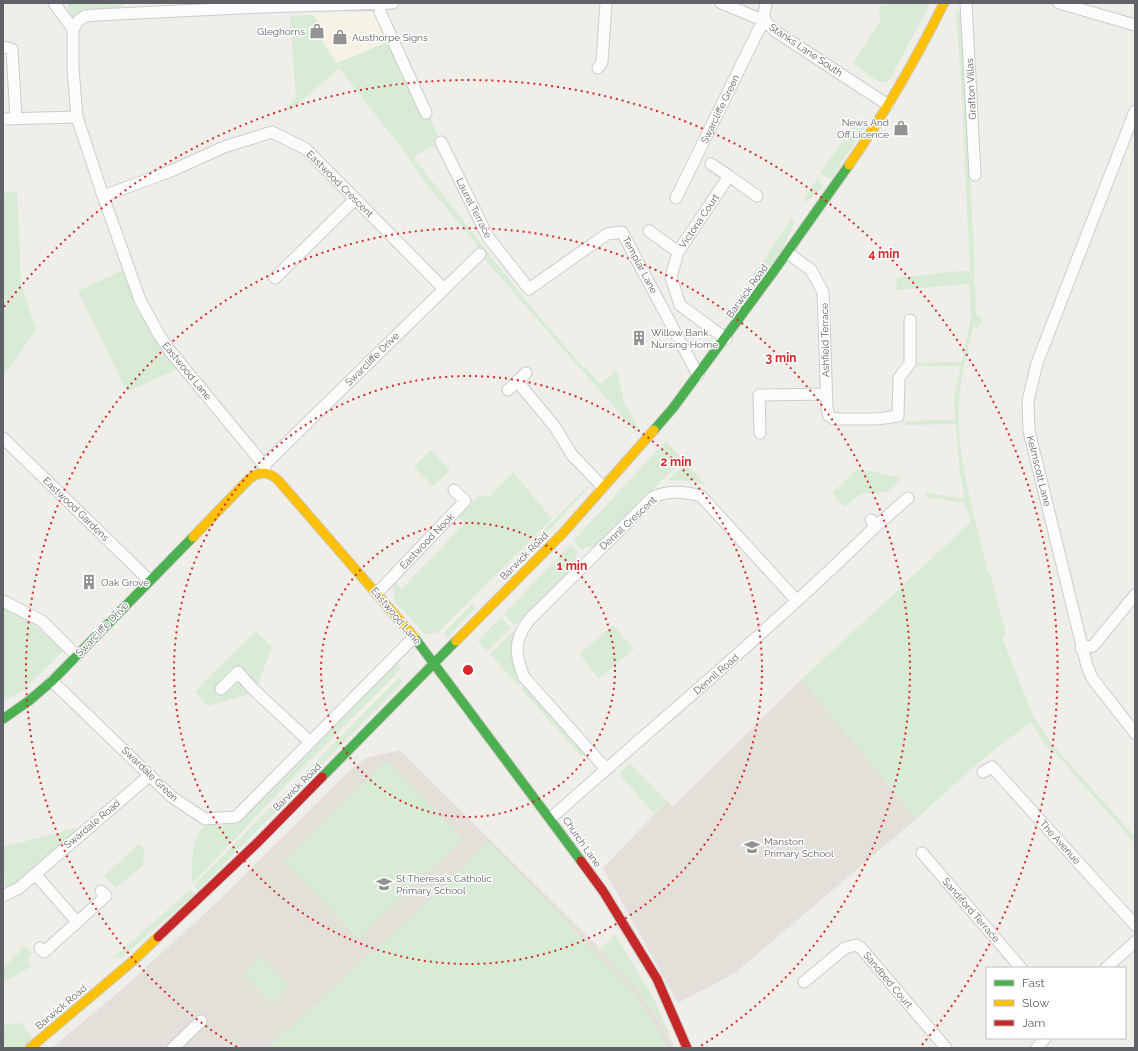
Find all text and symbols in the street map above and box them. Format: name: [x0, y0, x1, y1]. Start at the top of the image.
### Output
street label: Stanks Lane South: [767, 21, 845, 79]
shop icon: Gleghorns: [308, 22, 326, 40]
place label: Gleghorns: [257, 26, 305, 37]
shop icon: Austhorpe Signs: [331, 28, 349, 46]
place label: Austhorpe Signs: [352, 32, 428, 43]
street label: Grafton Villas: [964, 58, 978, 120]
street label: Swarcliffe Green: [699, 73, 742, 145]
place label: News And Off Licence: [837, 117, 889, 140]
shop icon: News And Off Licence: [892, 119, 910, 137]
street label: Eastwood Crescent: [304, 148, 376, 220]
street label: Laurel Terrace: [454, 176, 494, 240]
street label: Victoria Court: [677, 191, 722, 250]
street label: Templar Lane: [620, 235, 660, 296]
text: 4 min: [868, 247, 900, 261]
street label: Barwick Road: [724, 262, 770, 320]
street label: Ashfield Terrace: [819, 303, 831, 377]
place label: Willow Bank Nursing Home: [651, 327, 718, 350]
building icon: Willow Bank Nursing Home: [630, 329, 648, 347]
street label: Swarcliffe Drive: [343, 330, 401, 388]
street label: Eastwood Lane: [160, 340, 214, 402]
text: 3 min: [765, 351, 797, 365]
street label: Kelmscott Lane: [1025, 435, 1053, 508]
text: 2 min: [660, 455, 692, 469]
street label: Eastwood Gardens: [41, 475, 111, 543]
street label: Dennil Crescent: [597, 494, 659, 552]
street label: Eastwood Nook: [398, 510, 457, 571]
street label: Barwick Road: [498, 530, 550, 582]
text: 1 min: [557, 559, 587, 573]
building icon: Oak Grove: [80, 573, 98, 591]
place label: Oak Grove: [101, 577, 149, 588]
street label: Eastwood Lane: [369, 585, 423, 647]
street label: Swarcliffe Drive: [73, 600, 131, 658]
street label: Dennil Road: [691, 652, 741, 696]
centre of rings: [461, 663, 475, 677]
street label: Swardale Green: [120, 744, 180, 804]
street label: Barwick Road: [271, 761, 323, 813]
street label: Swardale Road: [62, 797, 122, 851]
street label: Church Lane: [561, 815, 603, 869]
street label: The Avenue: [1037, 818, 1083, 866]
place label: Manston Primary School: [764, 836, 834, 859]
school or university icon: Manston Primary School: [743, 838, 761, 856]
place label: St Theresa's Catholic Primary School: [396, 873, 492, 896]
school or university icon: St Theresa's Catholic Primary School: [375, 875, 393, 893]
street label: Sandiford Terrace: [940, 876, 1002, 944]
street label: Sandbed Court: [861, 950, 915, 1011]
legend: [986, 967, 1126, 1039]
text: Fast: [1022, 976, 1045, 990]
street label: Barwick Road: [33, 982, 89, 1032]
text: Slow: [1022, 996, 1049, 1010]
text: Jam: [1022, 1016, 1045, 1030]

